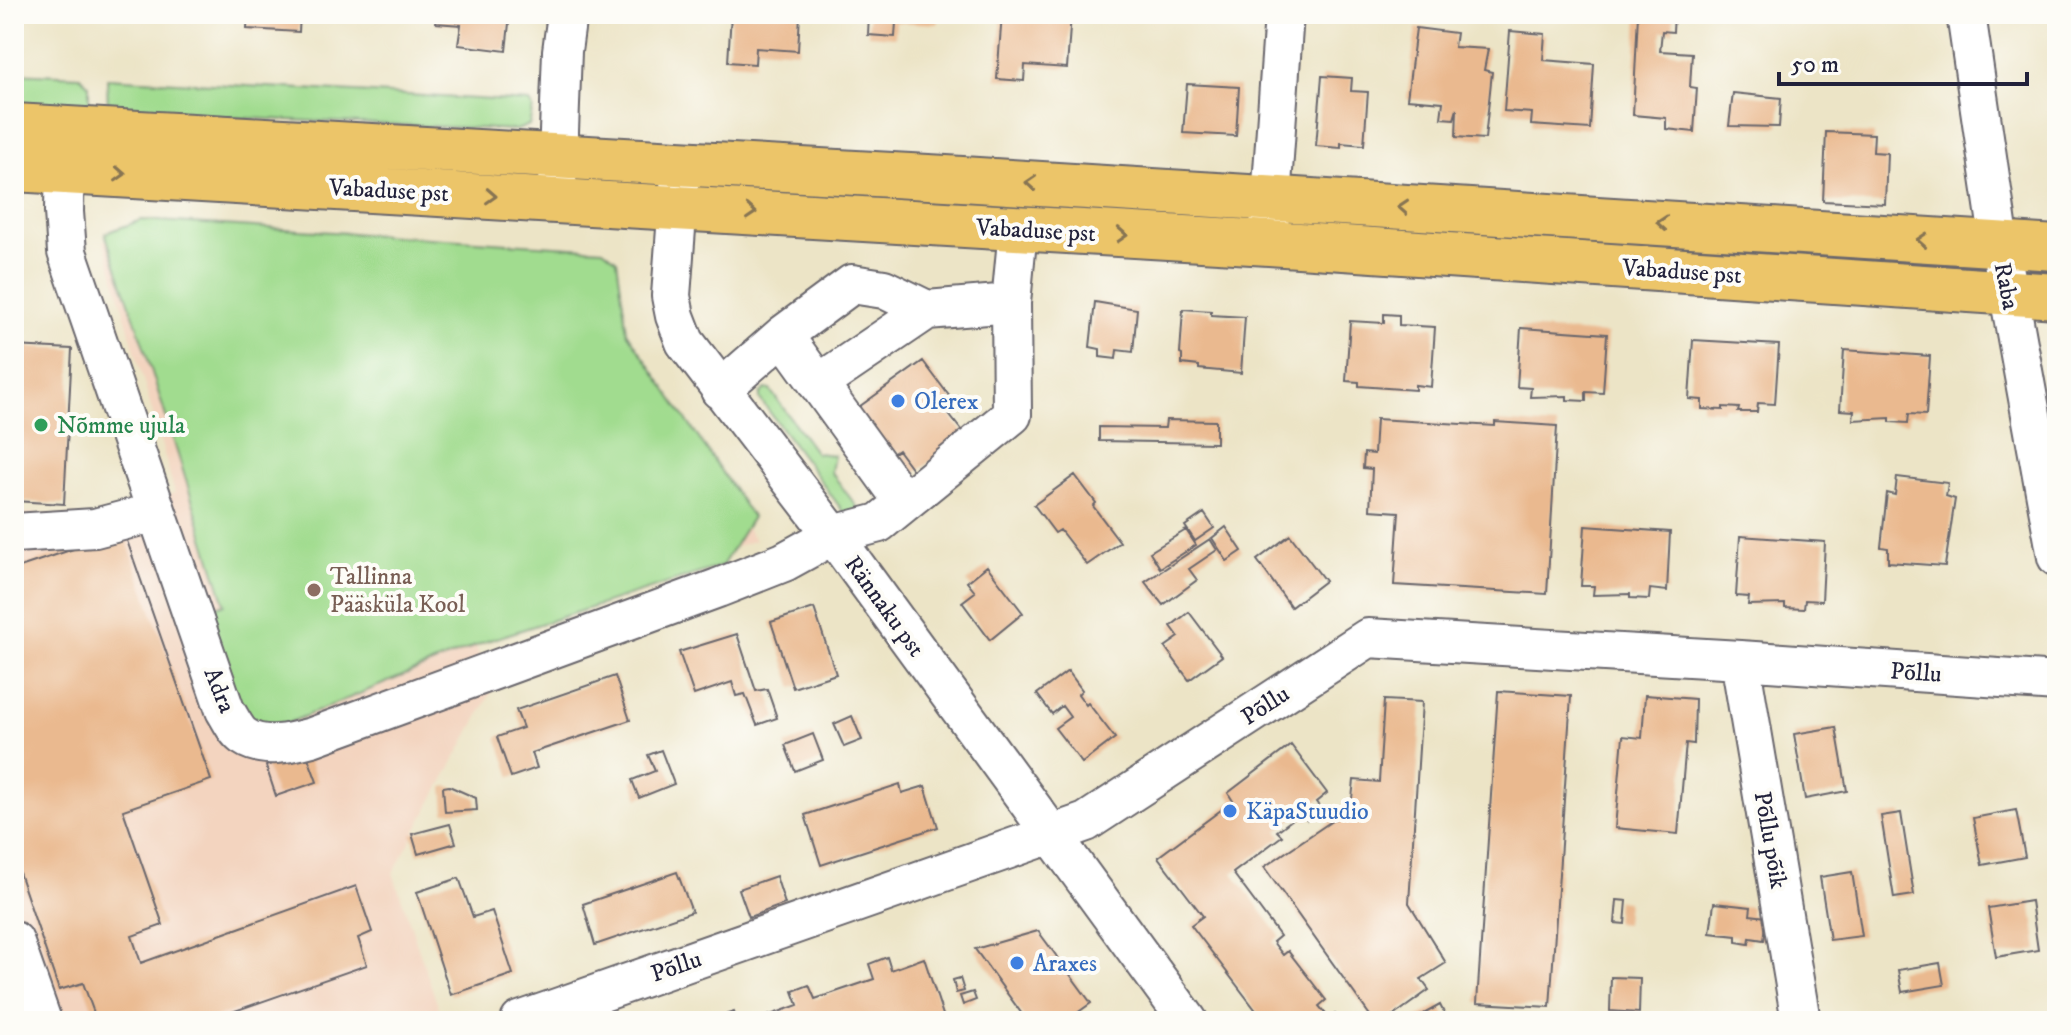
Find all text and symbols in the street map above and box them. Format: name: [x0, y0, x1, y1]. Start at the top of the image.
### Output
scale bar: [1779, 36, 2027, 86]
text: 50 m: [1791, 50, 1839, 80]
one-way arrow: [114, 166, 127, 183]
street label: Vabaduse pst: [327, 173, 450, 209]
one-way arrow: [1025, 175, 1038, 192]
one-way arrow: [485, 187, 498, 204]
one-way arrow: [1396, 199, 1409, 216]
one-way arrow: [745, 203, 758, 220]
street label: Vabaduse pst: [974, 213, 1097, 249]
one-way arrow: [1655, 215, 1668, 232]
one-way arrow: [1116, 226, 1129, 243]
one-way arrow: [1915, 232, 1928, 249]
street label: Vabaduse pst: [1620, 253, 1743, 291]
street label: Raba: [1987, 260, 2025, 313]
place label: Olerex: [914, 387, 979, 417]
marker: Olerex: [889, 392, 907, 410]
place label: Nõmme ujula: [57, 411, 186, 441]
marker: Nõmme ujula: [32, 416, 50, 434]
street label: Rännaku pst: [837, 550, 931, 663]
place label: Tallinna Pääsküla Kool: [330, 562, 466, 620]
marker: Tallinna Pääsküla Kool: [305, 581, 323, 599]
street label: Põllu: [1889, 656, 1943, 690]
street label: Adra: [196, 663, 242, 718]
street label: Põllu: [1236, 679, 1295, 732]
street label: Põllu põik: [1747, 789, 1793, 891]
place label: KäpaStuudio: [1246, 797, 1369, 827]
marker: KäpaStuudio: [1221, 802, 1239, 820]
street label: Põllu: [647, 944, 706, 990]
place label: Araxes: [1033, 949, 1097, 979]
marker: Araxes: [1008, 954, 1026, 972]

